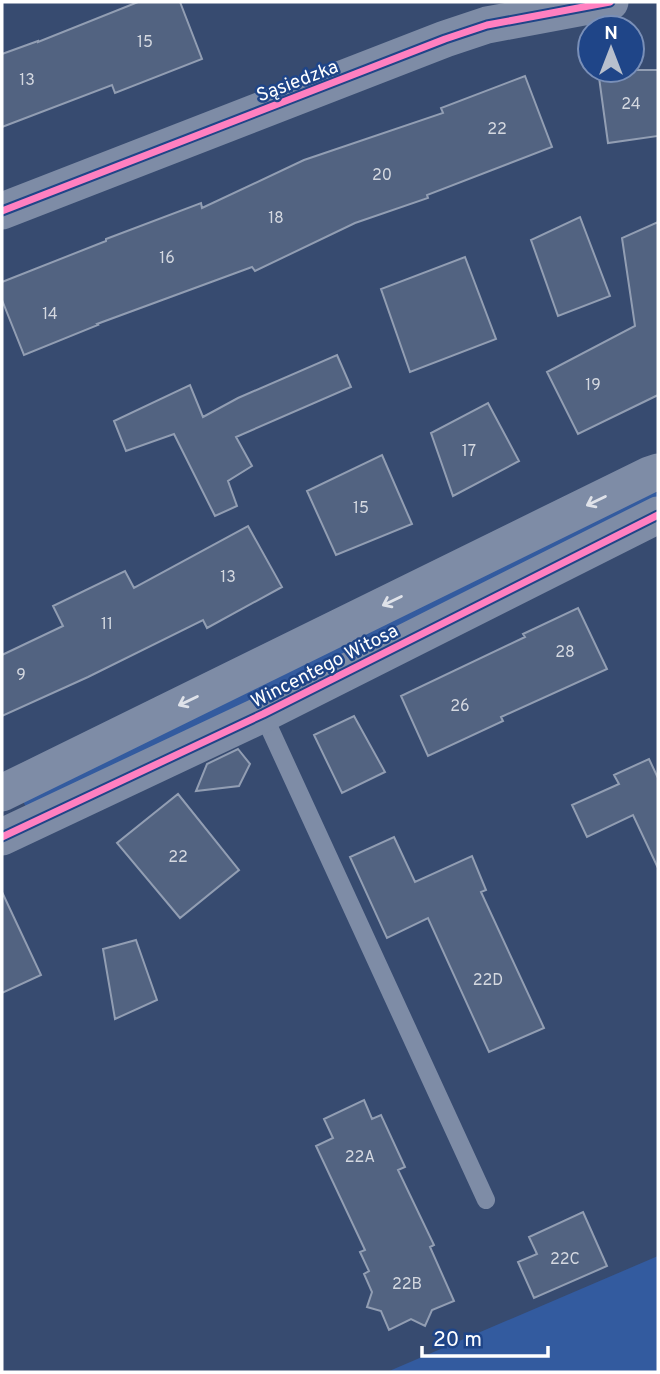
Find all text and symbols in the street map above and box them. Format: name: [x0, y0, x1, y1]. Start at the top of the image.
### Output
north arrow: [576, 14, 646, 84]
text: N: [604, 22, 618, 46]
house number: 15: [137, 33, 153, 53]
street label: Sąsiedzka: [253, 55, 342, 108]
house number: 13: [19, 71, 35, 91]
house number: 24: [621, 95, 641, 115]
house number: 22: [487, 120, 507, 140]
house number: 20: [372, 166, 392, 186]
house number: 18: [268, 209, 284, 229]
house number: 16: [159, 249, 175, 269]
house number: 14: [42, 305, 58, 325]
house number: 19: [585, 376, 601, 396]
house number: 17: [462, 442, 476, 462]
one-way arrow: [586, 494, 607, 508]
house number: 15: [353, 499, 369, 519]
house number: 13: [220, 568, 236, 588]
one-way arrow: [382, 595, 403, 608]
house number: 11: [101, 615, 113, 635]
street label: Wincentego Witosa: [247, 619, 403, 714]
house number: 28: [555, 643, 575, 663]
house number: 9: [16, 666, 26, 686]
one-way arrow: [178, 695, 199, 709]
house number: 26: [450, 697, 470, 717]
house number: 22: [168, 848, 188, 868]
house number: 22D: [473, 971, 503, 991]
house number: 22A: [345, 1148, 375, 1168]
house number: 22C: [550, 1250, 580, 1270]
house number: 22B: [392, 1275, 422, 1295]
scale bar: [422, 1314, 548, 1358]
text: 20 m: [433, 1327, 482, 1354]

